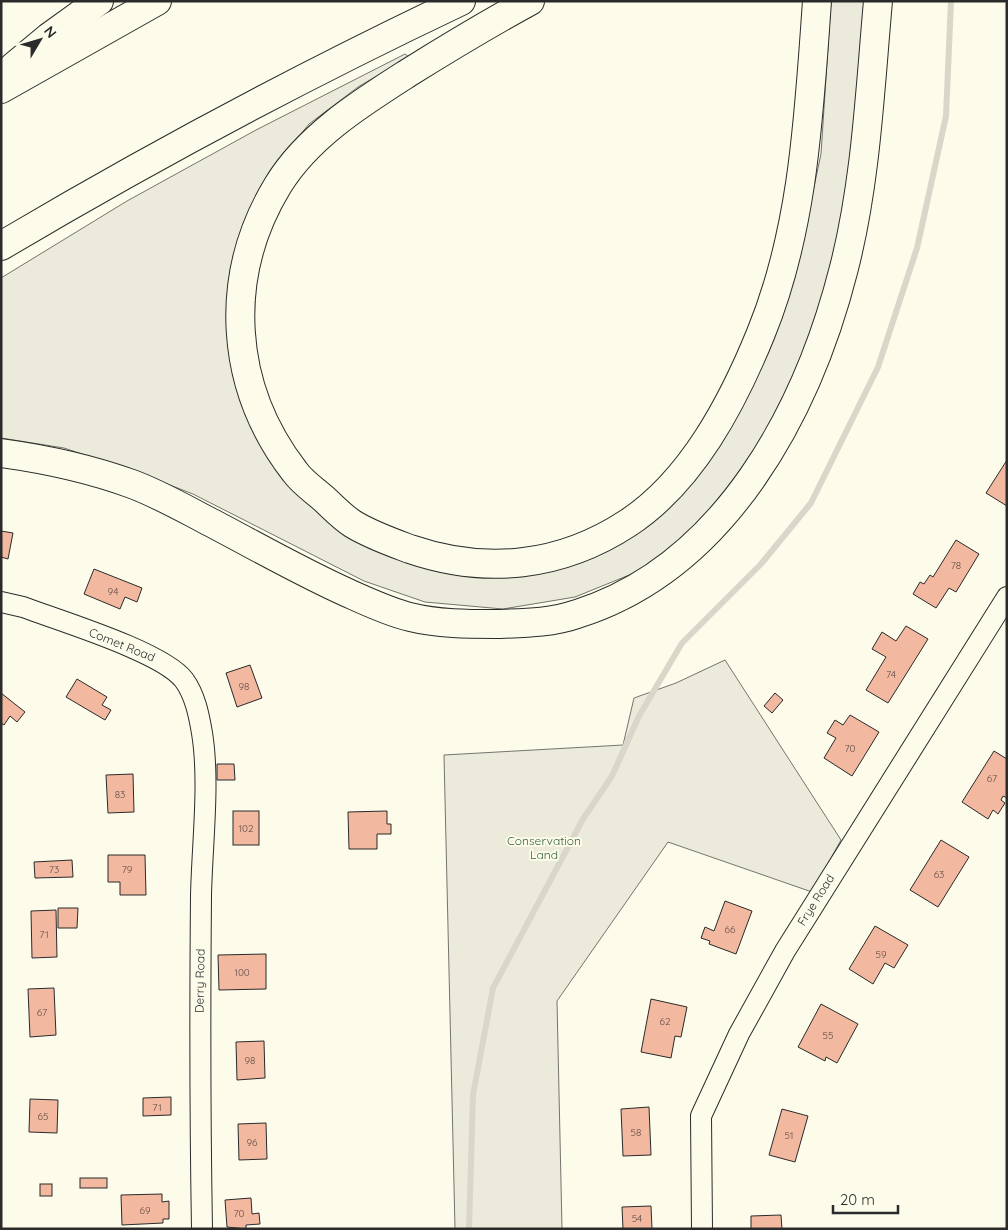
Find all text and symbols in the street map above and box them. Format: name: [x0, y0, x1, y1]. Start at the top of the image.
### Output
north arrow: [15, 15, 65, 65]
text: N: [40, 22, 61, 42]
house number: 78: [951, 559, 961, 572]
house number: 94: [108, 585, 118, 598]
street label: Comet Road: [87, 624, 157, 665]
house number: 74: [886, 668, 896, 681]
house number: 98: [239, 680, 249, 693]
house number: 70: [844, 742, 856, 755]
house number: 67: [987, 772, 997, 785]
house number: 83: [115, 788, 125, 801]
house number: 102: [238, 822, 254, 835]
park label: Conservation Land: [507, 833, 581, 862]
house number: 73: [49, 863, 59, 876]
house number: 79: [122, 863, 133, 876]
house number: 63: [934, 868, 944, 881]
street label: Frye Road: [794, 871, 837, 928]
house number: 66: [725, 923, 736, 936]
house number: 71: [39, 928, 49, 941]
house number: 59: [875, 948, 887, 961]
street label: Derry Road: [191, 949, 208, 1013]
house number: 100: [234, 966, 250, 979]
house number: 67: [37, 1006, 47, 1019]
house number: 62: [660, 1015, 671, 1028]
house number: 55: [823, 1029, 833, 1042]
house number: 98: [245, 1054, 255, 1067]
house number: 71: [152, 1101, 162, 1114]
house number: 65: [38, 1110, 48, 1123]
house number: 58: [631, 1126, 641, 1139]
house number: 51: [784, 1129, 794, 1142]
house number: 96: [247, 1136, 258, 1149]
scale bar: [833, 1182, 898, 1214]
text: 20 m: [840, 1190, 875, 1209]
house number: 69: [140, 1204, 151, 1217]
house number: 70: [233, 1207, 245, 1220]
house number: 54: [632, 1212, 642, 1225]

